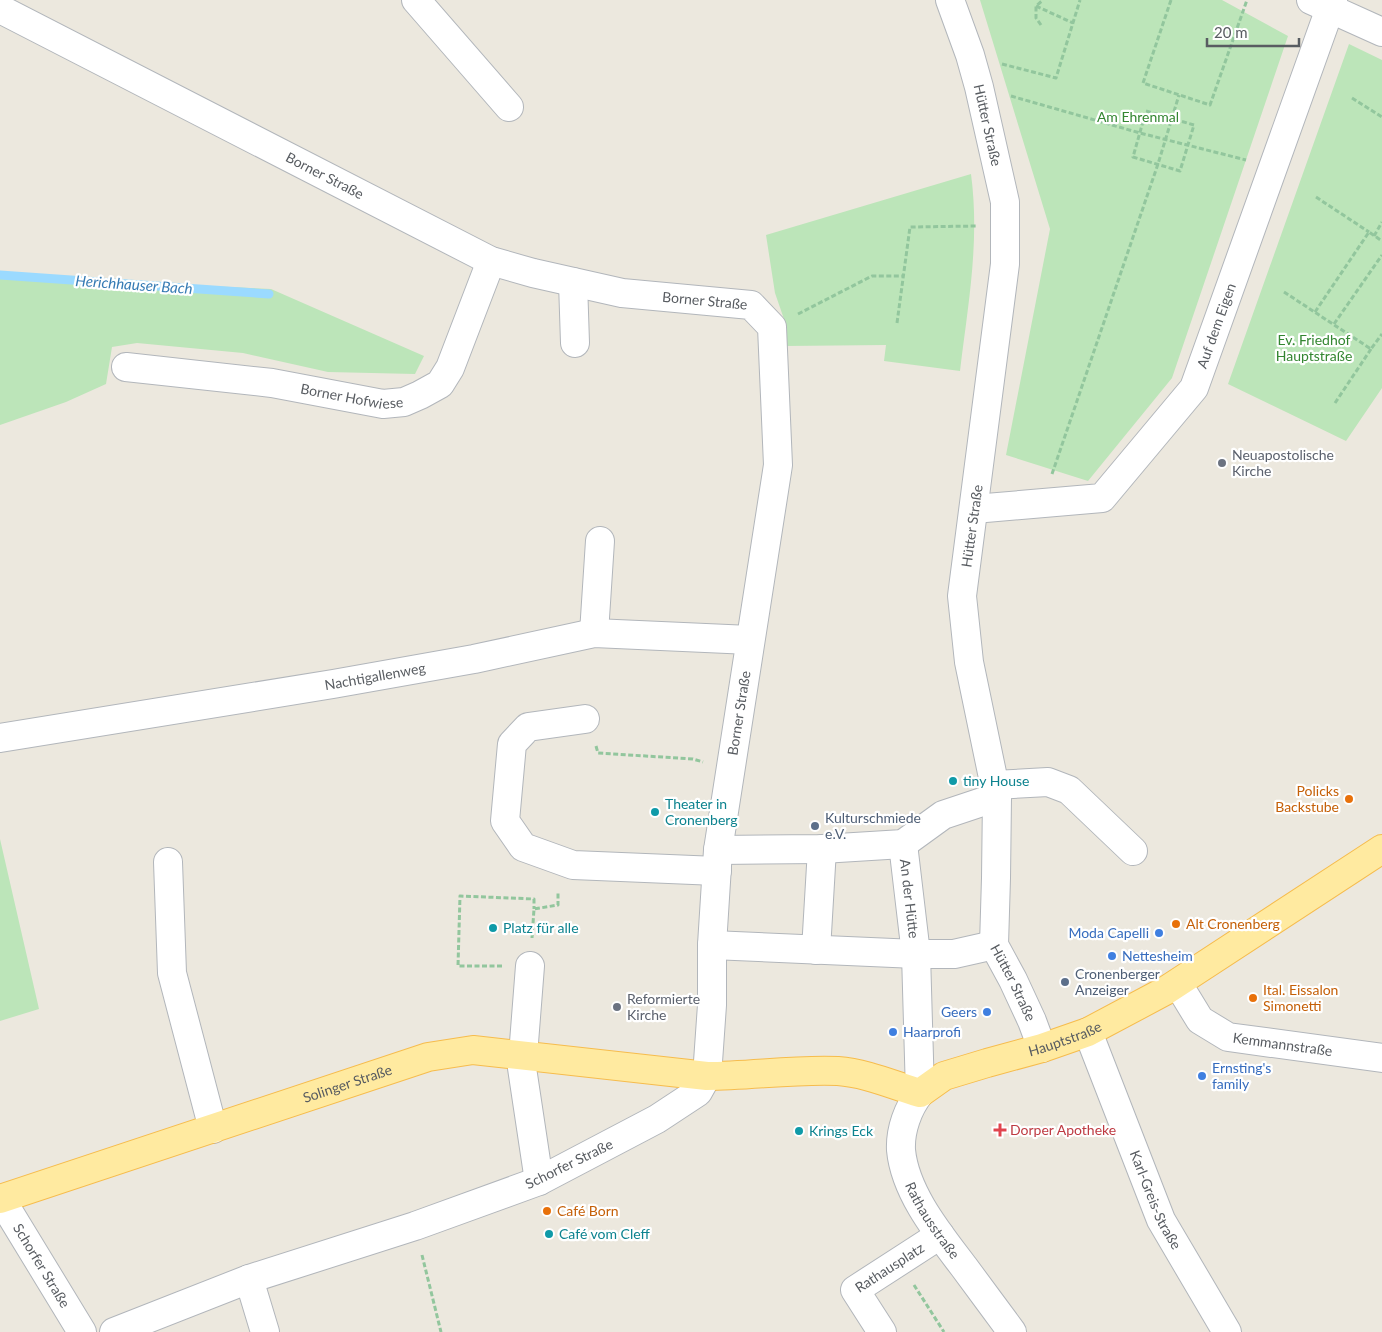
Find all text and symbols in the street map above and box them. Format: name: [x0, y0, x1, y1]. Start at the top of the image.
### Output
scale bar: [1207, 15, 1300, 47]
text: 20 m: [1214, 23, 1248, 41]
street label: Hütter Straße: [971, 83, 1006, 168]
park label: Am Ehrenmal: [1097, 108, 1179, 125]
street label: Borner Straße: [283, 148, 367, 202]
water label: Herichhauser Bach: [75, 271, 193, 297]
street label: Auf dem Eigen: [1193, 281, 1239, 371]
street label: Borner Straße: [662, 288, 748, 313]
park label: Ev. Friedhof Hauptstraße: [1276, 331, 1352, 364]
street label: Borner Hofwiese: [299, 380, 404, 412]
place label: Neuapostolische Kirche: [1232, 446, 1334, 479]
marker: Neuapostolische Kirche: [1216, 457, 1228, 469]
street label: Hütter Straße: [957, 483, 986, 568]
street label: Nachtigallenweg: [323, 659, 427, 693]
street label: Borner Straße: [723, 669, 754, 756]
place label: tiny House: [963, 772, 1029, 789]
marker: tiny House: [947, 775, 959, 787]
place label: Policks Backstube: [1275, 782, 1339, 815]
marker: Policks Backstube: [1343, 793, 1355, 805]
place label: Theater in Cronenberg: [665, 795, 738, 828]
marker: Theater in Cronenberg: [649, 806, 661, 818]
place label: Kulturschmiede e.V.: [825, 809, 921, 842]
marker: Kulturschmiede e.V.: [809, 820, 821, 832]
street label: An der Hütte: [897, 858, 923, 939]
place label: Alt Cronenberg: [1186, 915, 1280, 932]
marker: Alt Cronenberg: [1170, 918, 1182, 930]
place label: Platz für alle: [503, 919, 579, 936]
marker: Platz für alle: [487, 922, 499, 934]
place label: Moda Capelli: [1068, 924, 1149, 941]
marker: Moda Capelli: [1153, 927, 1165, 939]
street label: Hütter Straße: [987, 941, 1040, 1023]
place label: Nettesheim: [1122, 947, 1193, 964]
marker: Nettesheim: [1106, 950, 1118, 962]
place label: Cronenberger Anzeiger: [1075, 965, 1160, 998]
marker: Cronenberger Anzeiger: [1059, 976, 1071, 988]
place label: Ital. Eissalon Simonetti: [1263, 981, 1338, 1014]
place label: Reformierte Kirche: [627, 990, 700, 1023]
marker: Ital. Eissalon Simonetti: [1247, 992, 1259, 1004]
marker: Reformierte Kirche: [611, 1001, 623, 1013]
place label: Geers: [941, 1003, 977, 1020]
marker: Geers: [981, 1006, 993, 1018]
street label: Hauptstraße: [1026, 1017, 1104, 1059]
place label: Haarprofi: [903, 1023, 961, 1040]
marker: Haarprofi: [887, 1026, 899, 1038]
street label: Kemmannstraße: [1232, 1029, 1333, 1059]
place label: Ernsting's family: [1212, 1059, 1271, 1092]
street label: Solinger Straße: [301, 1061, 394, 1106]
marker: Ernsting's family: [1196, 1070, 1208, 1082]
place label: Dorper Apotheke: [1010, 1121, 1116, 1138]
place label: Krings Eck: [809, 1122, 874, 1139]
marker: Dorper Apotheke: [994, 1124, 1006, 1136]
marker: Krings Eck: [793, 1125, 805, 1137]
street label: Schorfer Straße: [522, 1135, 615, 1192]
street label: Karl-Greis-Straße: [1127, 1148, 1185, 1252]
street label: Rathausstraße: [902, 1179, 964, 1262]
place label: Café Born: [557, 1202, 619, 1219]
marker: Café Born: [541, 1205, 553, 1217]
street label: Schorfer Straße: [10, 1220, 74, 1311]
place label: Café vom Cleff: [559, 1225, 651, 1242]
marker: Café vom Cleff: [543, 1228, 555, 1240]
street label: Rathausplatz: [852, 1239, 927, 1296]

